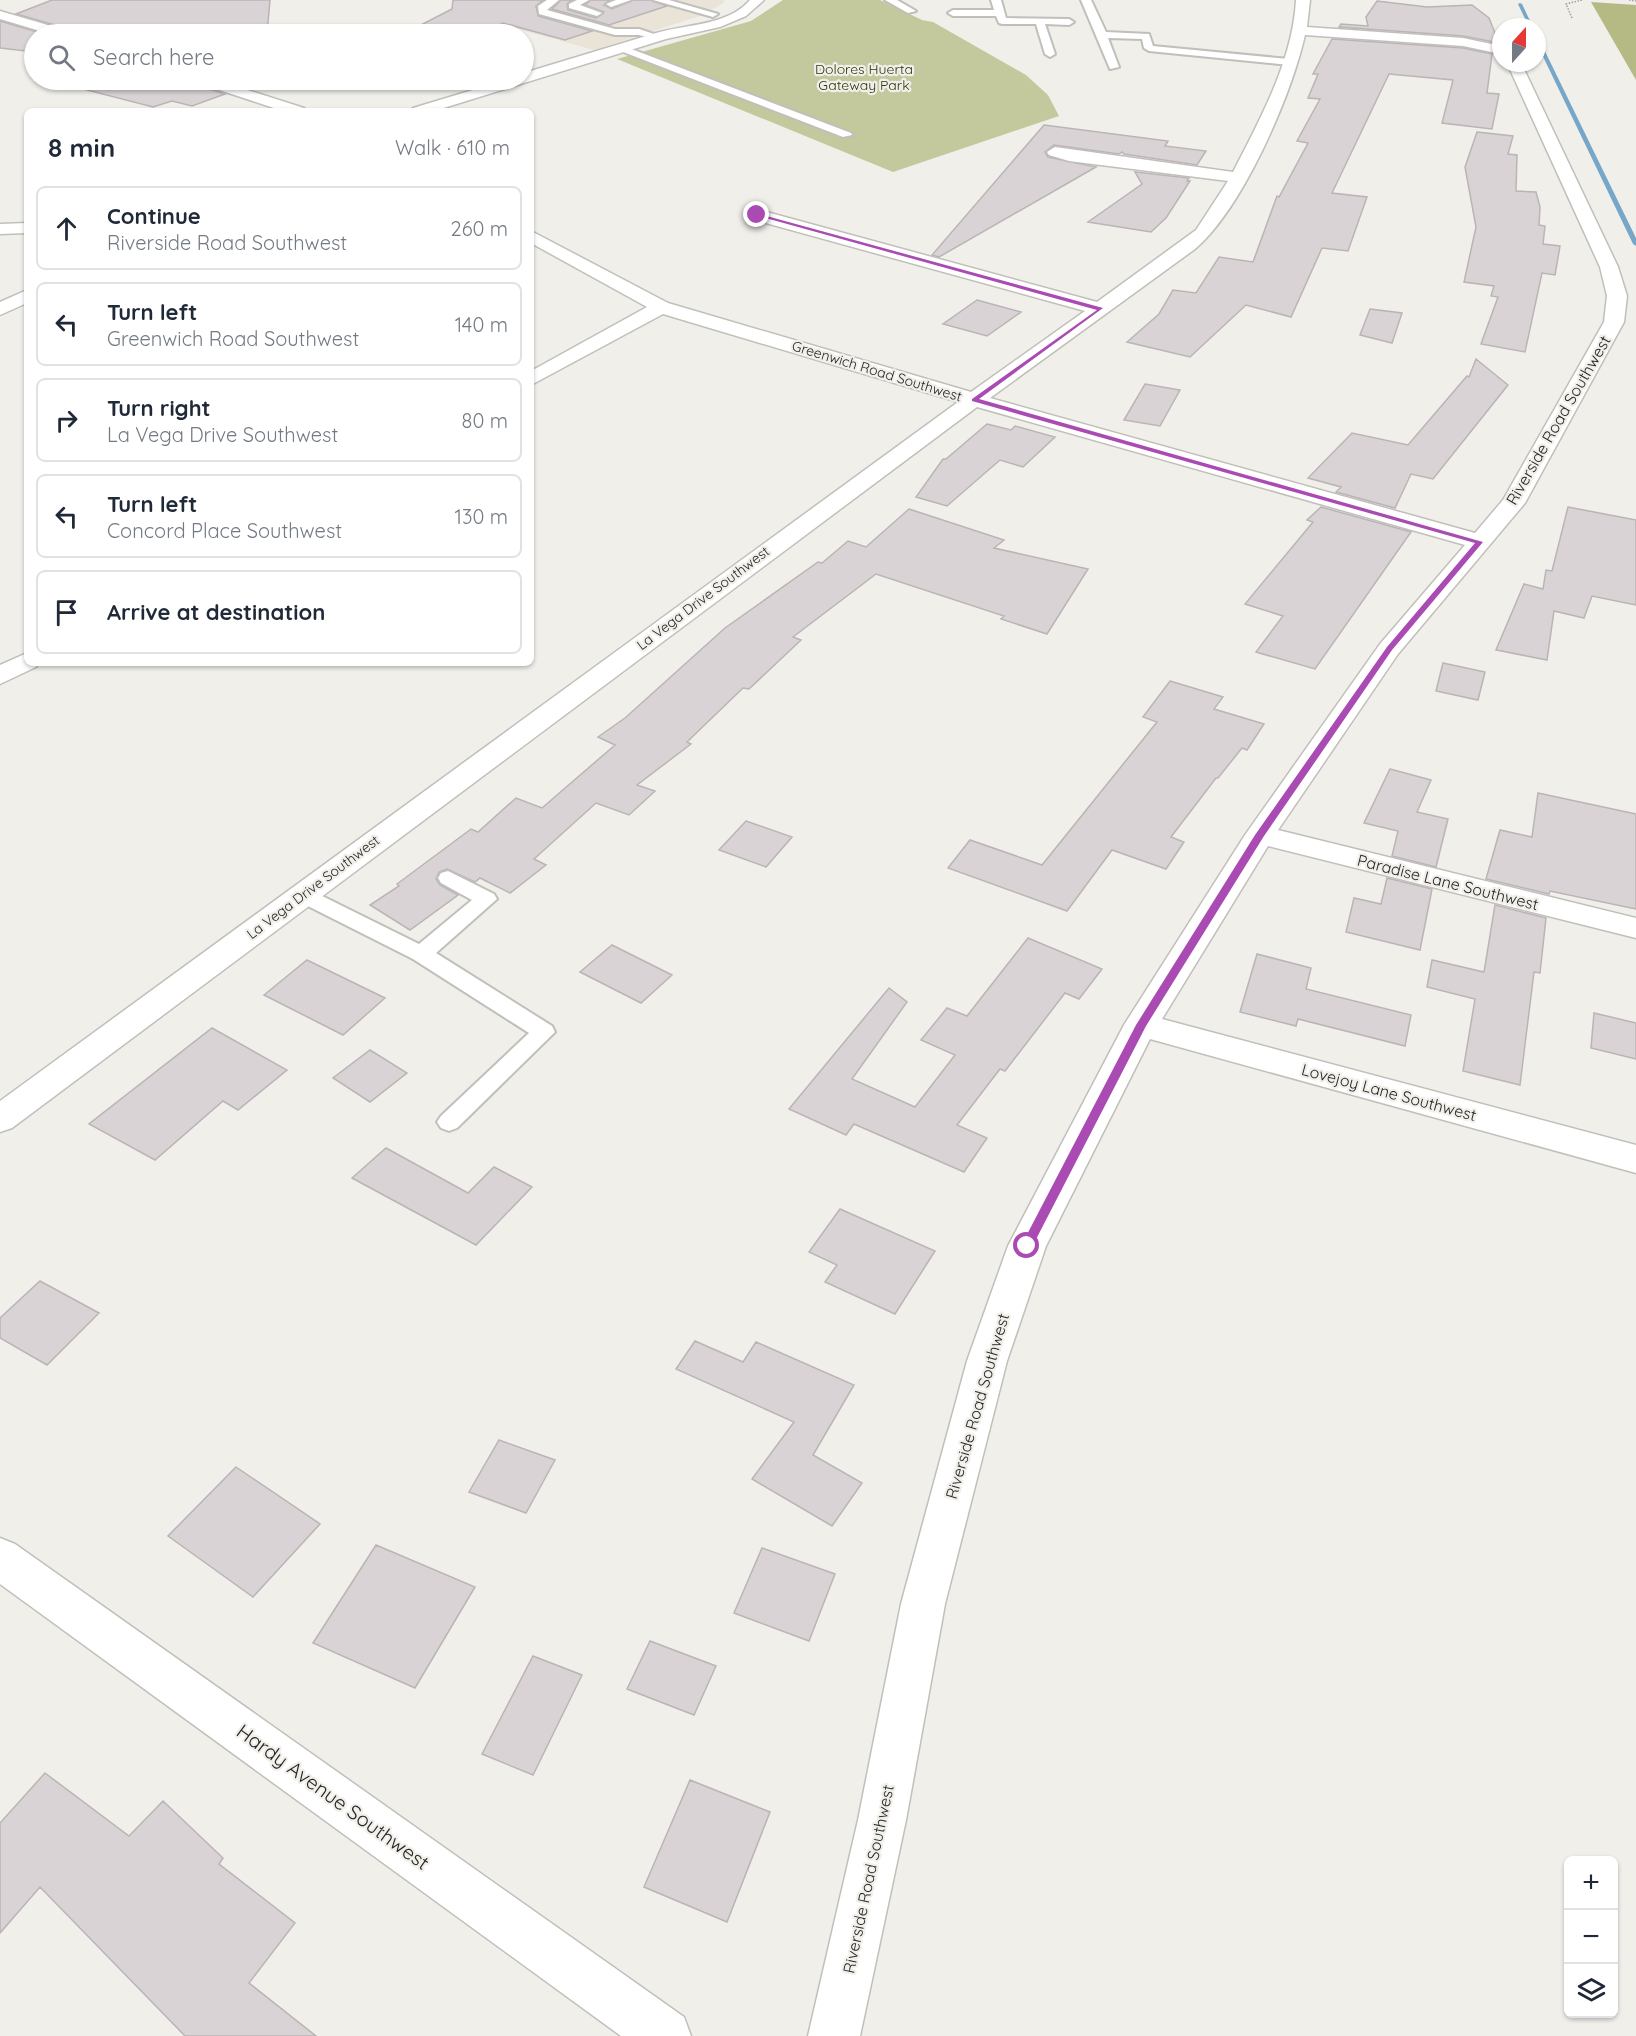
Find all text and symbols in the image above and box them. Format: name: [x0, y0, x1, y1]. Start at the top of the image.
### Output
north arrow: [1492, 18, 1546, 72]
search box: [24, 24, 534, 90]
icon: search: [45, 41, 78, 74]
text: Search here: [93, 43, 214, 71]
park label: Dolores Huerta Gateway Park: [815, 60, 913, 94]
text: 8 min: [48, 131, 115, 164]
text: Walk · 610 m: [395, 135, 510, 160]
route end: [743, 201, 769, 227]
text: Continue: [107, 202, 201, 230]
icon: ahead: [50, 212, 83, 245]
text: 260 m: [451, 216, 508, 241]
text: Riverside Road Southwest: [107, 230, 347, 255]
text: Turn left: [107, 298, 197, 326]
icon: left: [50, 308, 83, 341]
text: 140 m: [455, 312, 508, 337]
text: Greenwich Road Southwest: [107, 326, 359, 351]
street label: Riverside Road Southwest: [1501, 332, 1615, 508]
street label: Greenwich Road Southwest: [790, 337, 964, 405]
text: Turn right: [107, 394, 211, 422]
icon: right: [50, 404, 83, 437]
text: 80 m: [462, 408, 508, 433]
text: La Vega Drive Southwest: [107, 422, 338, 447]
text: Turn left: [107, 490, 197, 518]
icon: left: [50, 500, 83, 533]
text: 130 m: [455, 504, 508, 529]
text: Concord Place Southwest: [107, 518, 342, 543]
street label: La Vega Drive Southwest: [633, 542, 773, 654]
icon: arrive: [50, 596, 83, 629]
text: Arrive at destination: [107, 598, 325, 626]
street label: La Vega Drive Southwest: [243, 831, 383, 943]
street label: Paradise Lane Southwest: [1355, 850, 1541, 914]
street label: Lovejoy Lane Southwest: [1299, 1059, 1479, 1125]
route start: [1013, 1232, 1039, 1258]
street label: Riverside Road Southwest: [941, 1311, 1013, 1501]
street label: Hardy Avenue Southwest: [232, 1718, 435, 1875]
street label: Riverside Road Southwest: [838, 1783, 898, 1975]
map controls: [1564, 1856, 1618, 2018]
button: +: [1564, 1856, 1618, 1910]
button: −: [1564, 1910, 1618, 1964]
button: layers: [1564, 1964, 1618, 2018]

